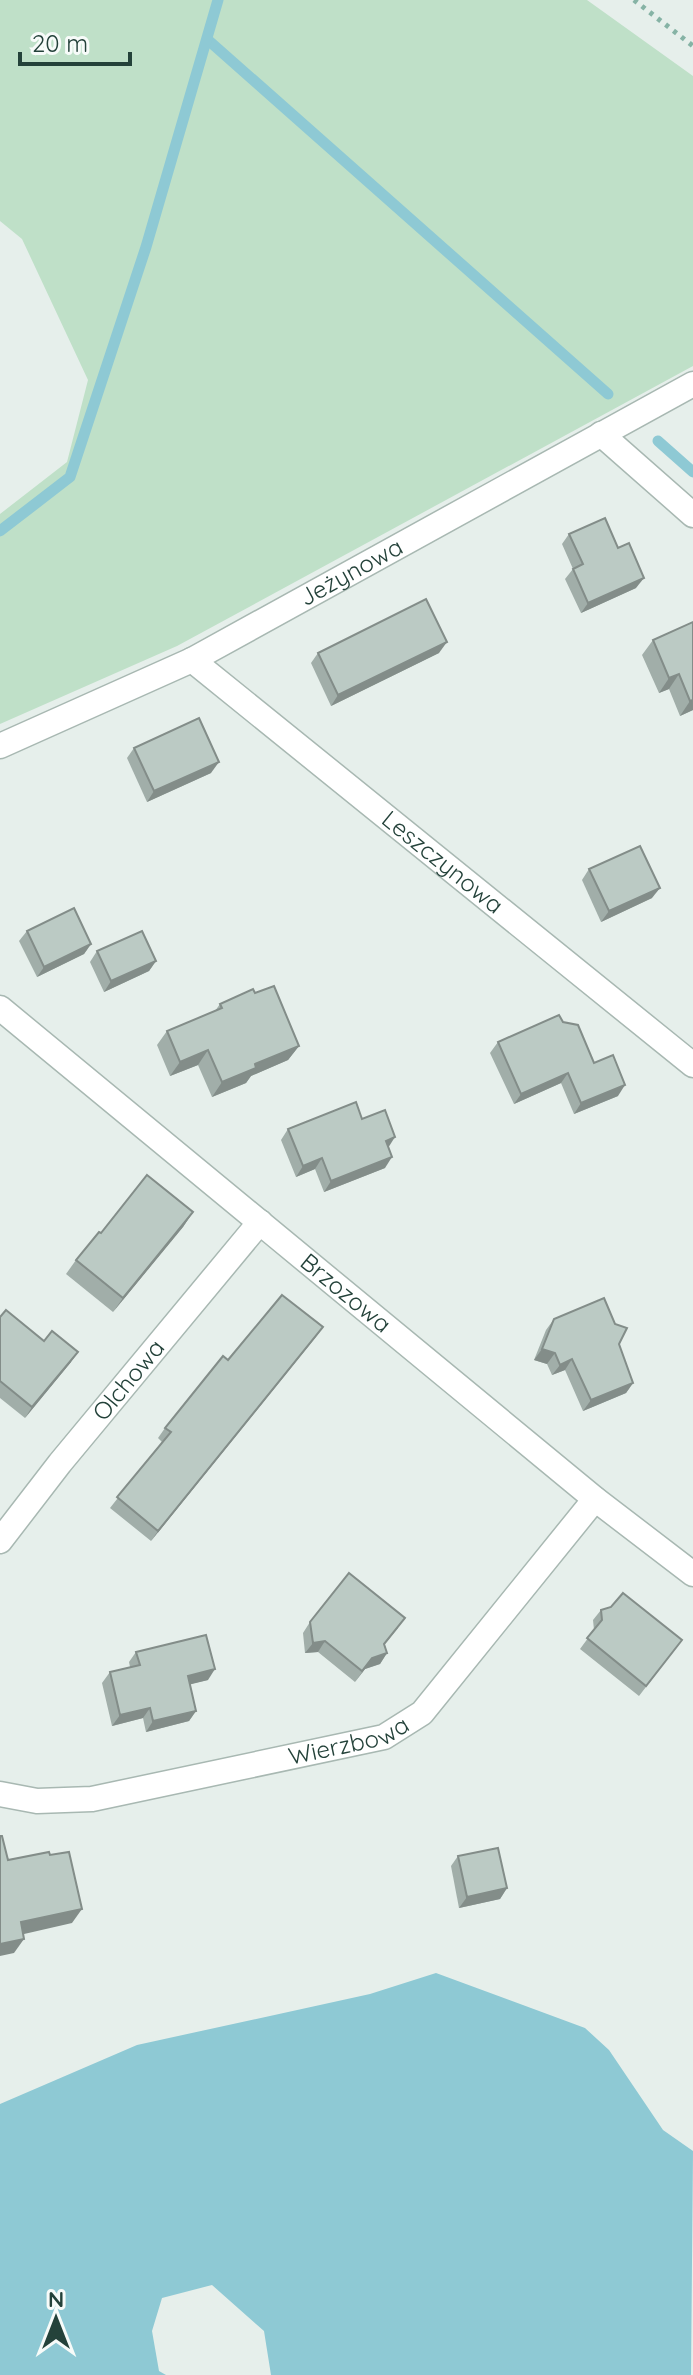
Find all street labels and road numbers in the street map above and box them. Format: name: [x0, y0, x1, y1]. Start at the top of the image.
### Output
street label: Jeżynowa: [294, 531, 408, 612]
street label: Leszczynowa: [376, 804, 510, 920]
street label: Brzozowa: [295, 1246, 398, 1339]
street label: Olchowa: [85, 1333, 170, 1426]
street label: Wierzbowa: [285, 1709, 414, 1771]

